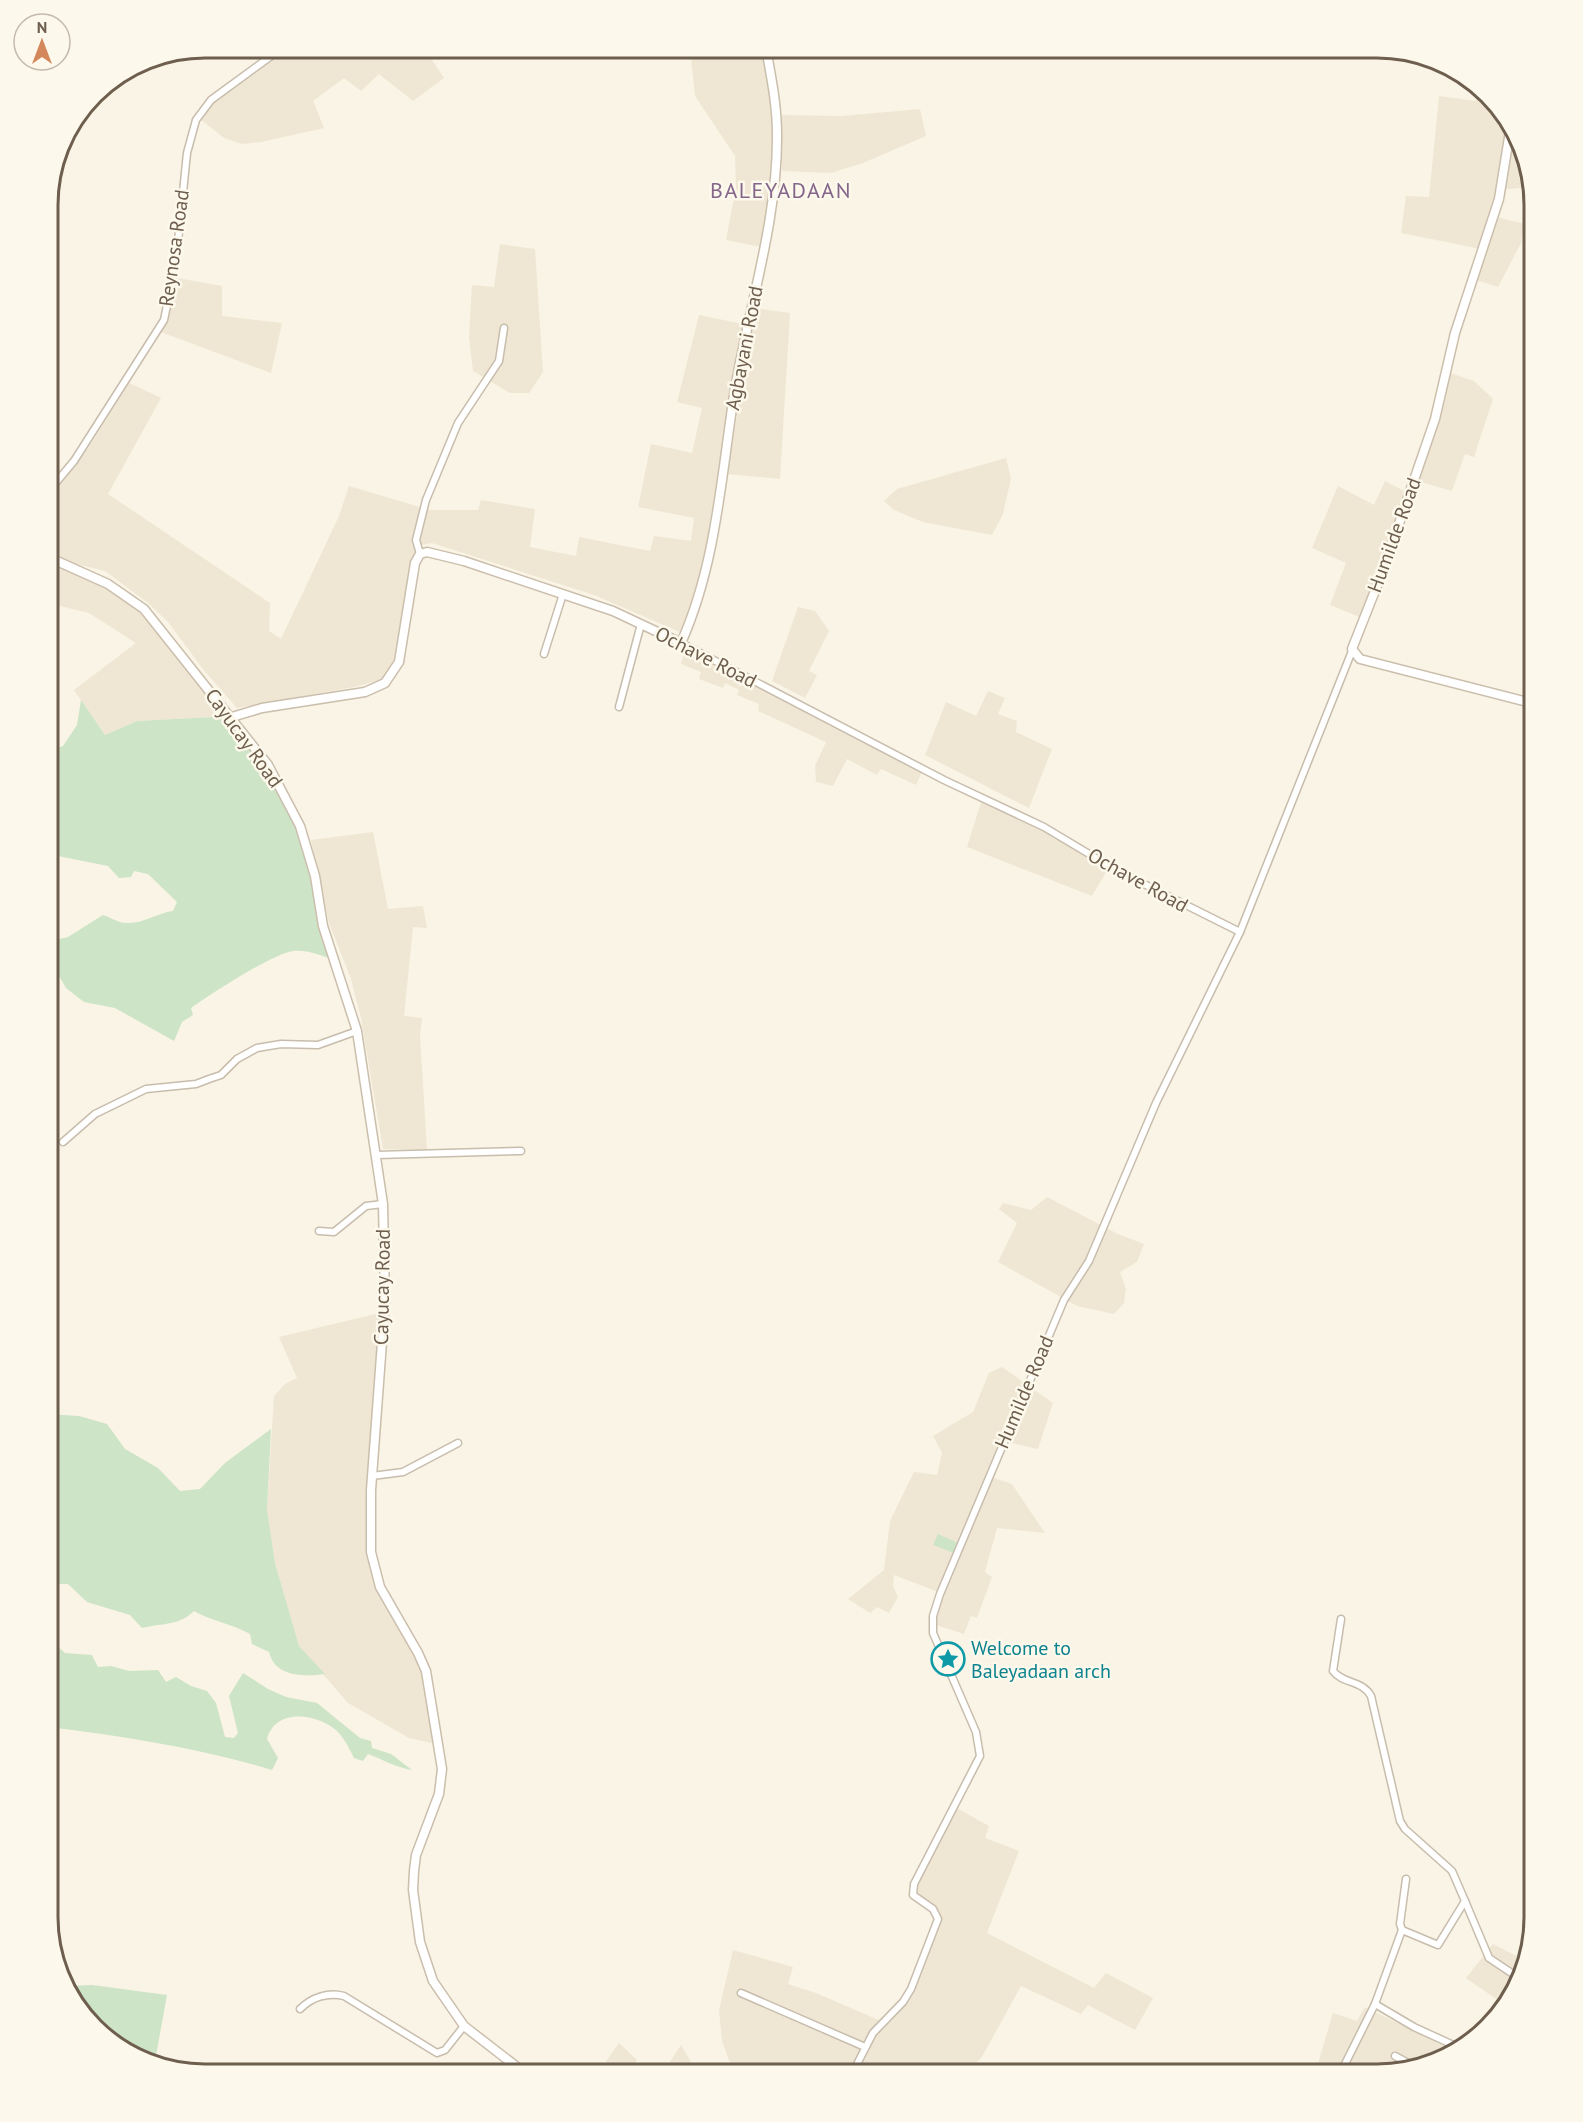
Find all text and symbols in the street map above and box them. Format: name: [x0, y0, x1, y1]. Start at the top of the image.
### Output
north arrow: [12, 12, 72, 72]
text: N: [37, 17, 47, 37]
district label: BALEYADAAN: [710, 176, 852, 204]
street label: Reynosa Road: [153, 188, 195, 308]
street label: Agbayani Road: [719, 284, 769, 412]
street label: Humilde Road: [1361, 474, 1427, 596]
street label: Ochave Road: [651, 620, 761, 694]
street label: Cayucay Road: [199, 683, 289, 793]
street label: Ochave Road: [1083, 842, 1193, 918]
street label: Cayucay Road: [368, 1229, 396, 1345]
street label: Humilde Road: [989, 1332, 1059, 1452]
place label: Welcome to Baleyadaan arch: [971, 1635, 1111, 1684]
place icon: Welcome to Baleyadaan arch: [930, 1641, 966, 1677]

